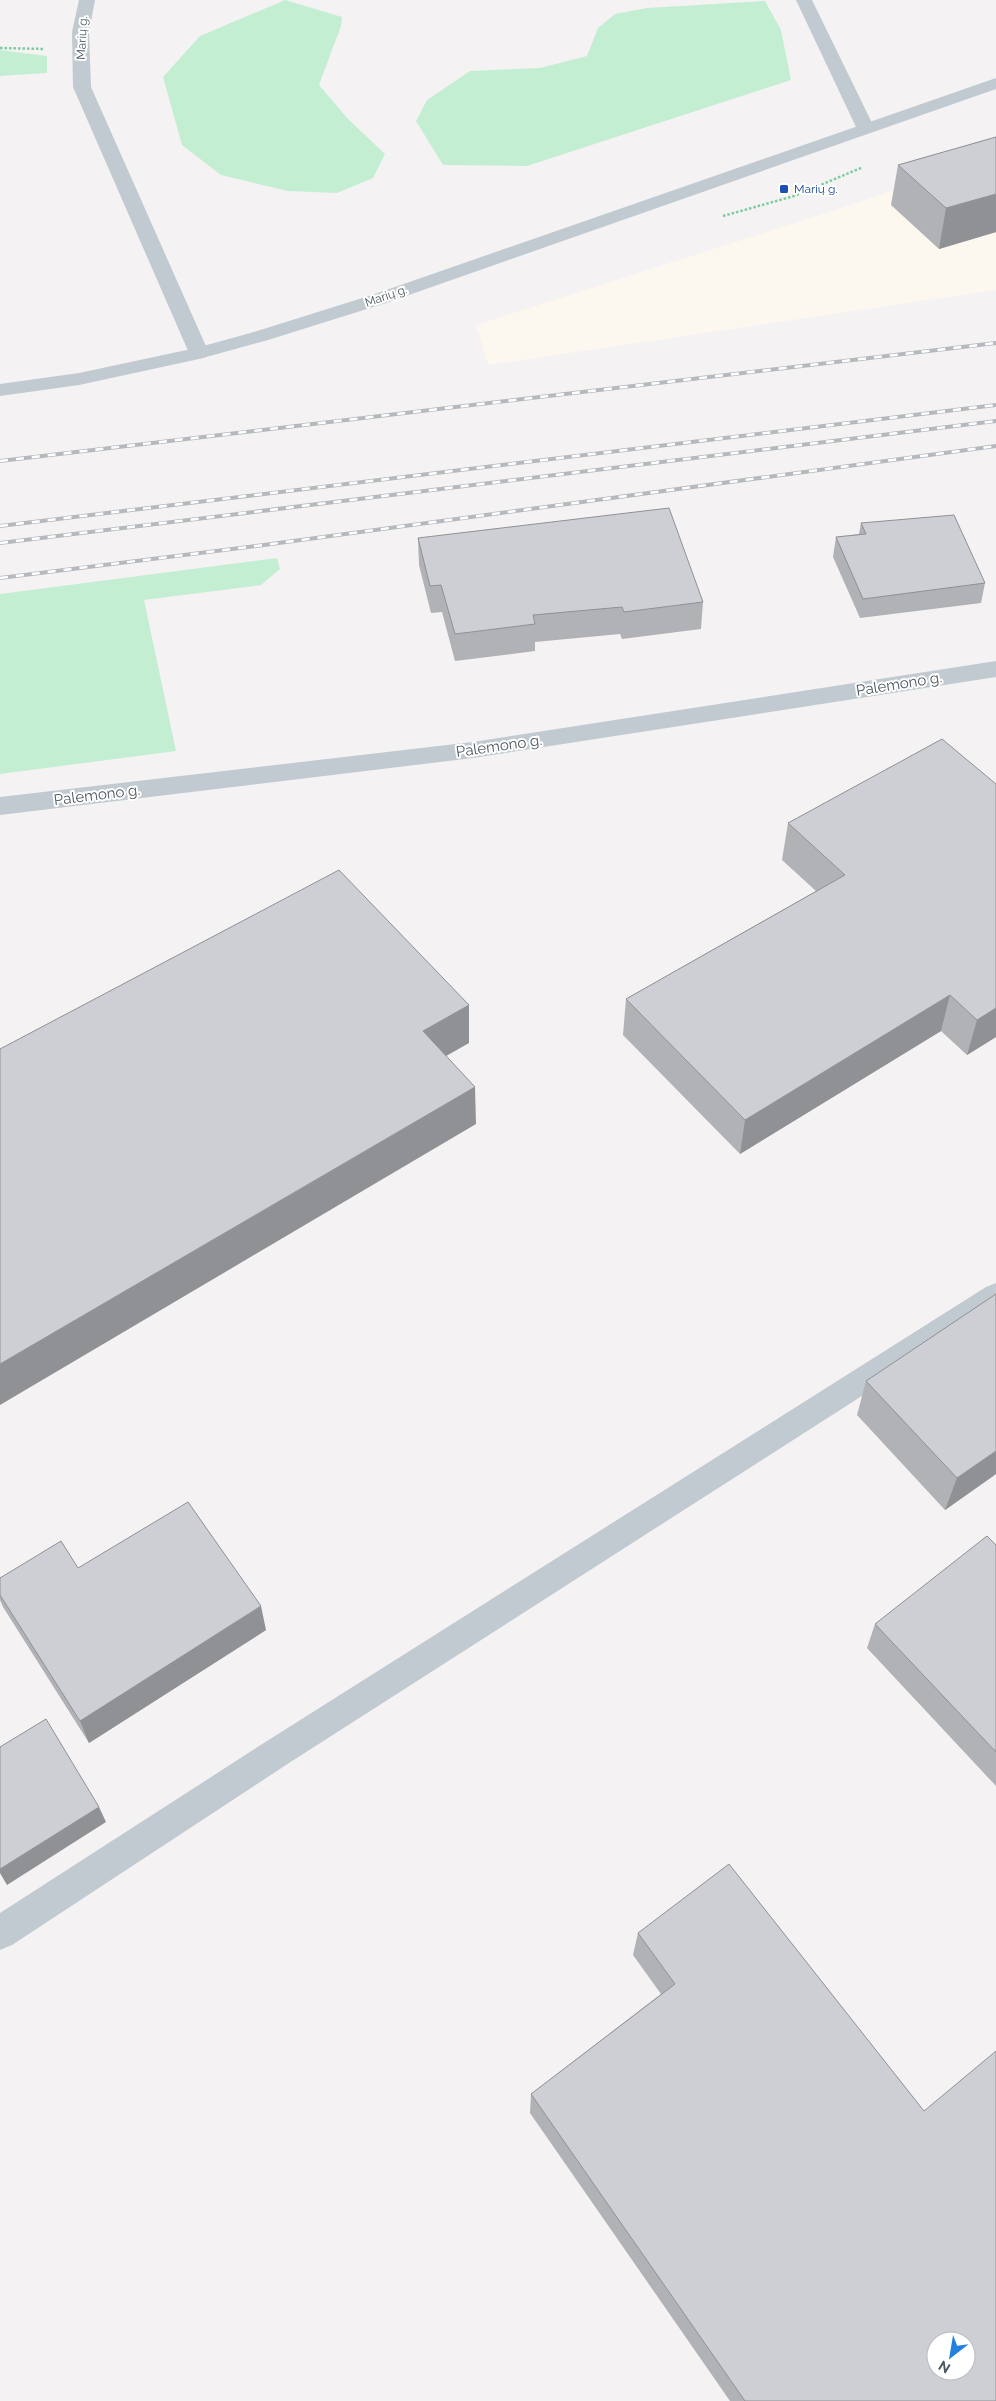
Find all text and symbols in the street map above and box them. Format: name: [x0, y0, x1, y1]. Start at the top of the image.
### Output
street label: Marių g.: [74, 16, 90, 60]
place label: Marių g.: [794, 182, 838, 196]
marker: Marių g.: [778, 183, 790, 195]
street label: Marių g.: [363, 282, 409, 310]
street label: Palemono g.: [855, 668, 943, 700]
street label: Palemono g.: [455, 731, 543, 761]
street label: Palemono g.: [53, 781, 141, 809]
north arrow: [926, 2331, 976, 2381]
text: N: [936, 2358, 953, 2377]

